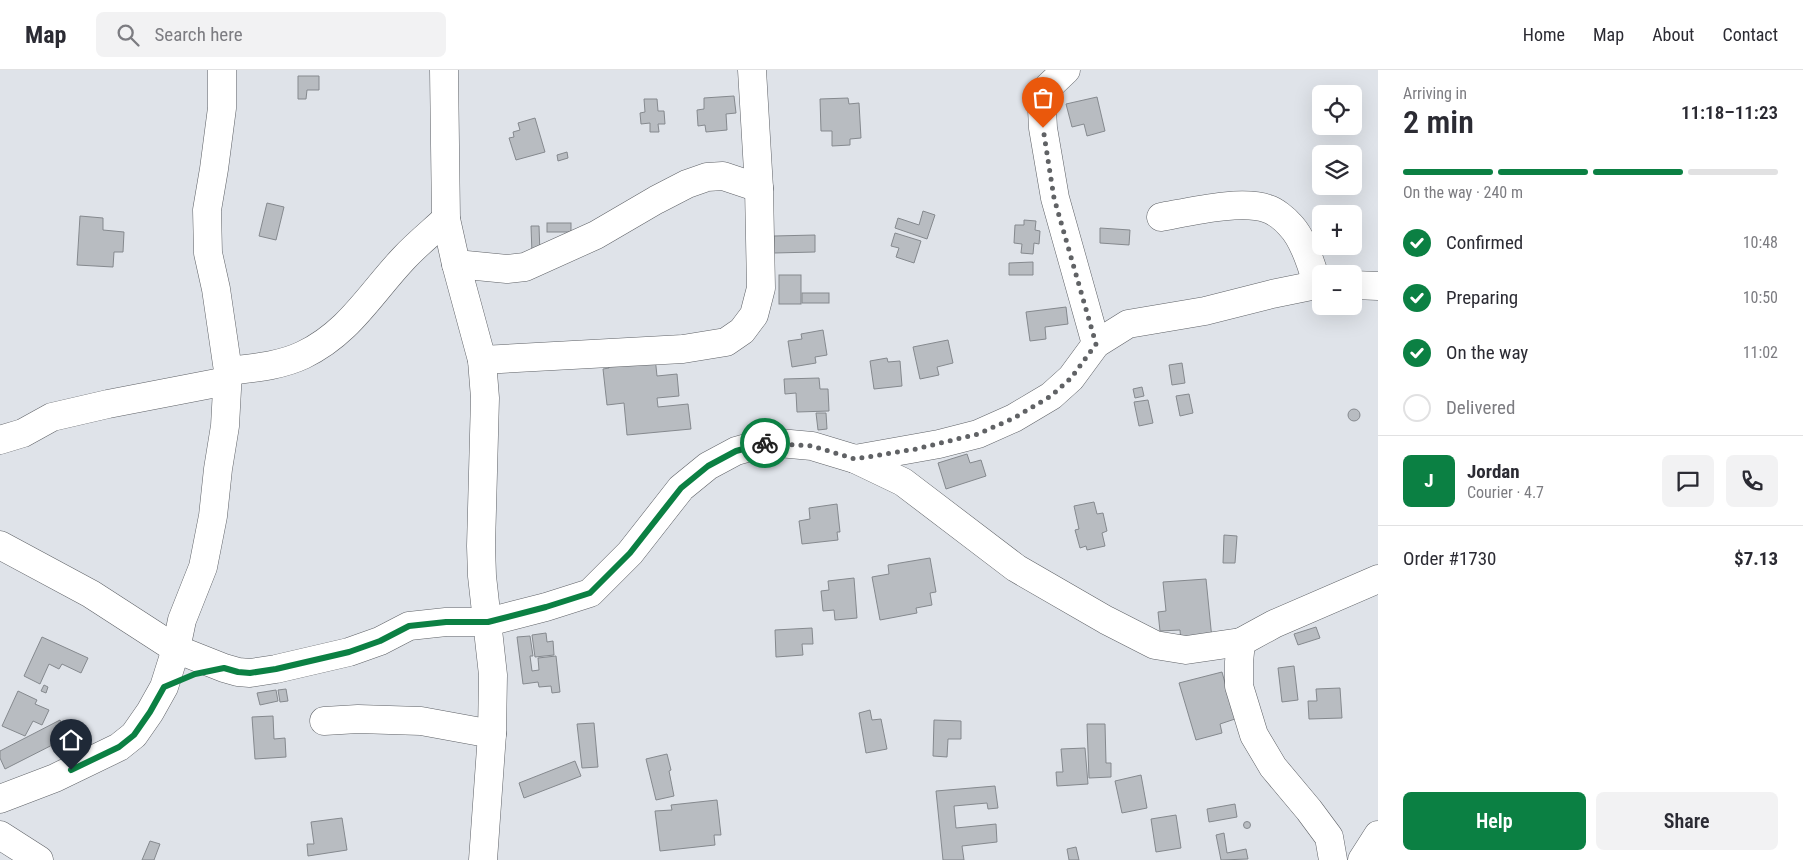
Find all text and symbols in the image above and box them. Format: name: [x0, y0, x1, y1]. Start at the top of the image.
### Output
search box: [96, 12, 446, 57]
text: Map: [25, 21, 66, 49]
icon: search: [114, 21, 142, 49]
text: Search here: [154, 23, 243, 46]
text: Home: [1523, 24, 1565, 45]
text: Map: [1593, 24, 1624, 45]
text: About: [1652, 24, 1694, 45]
text: Contact: [1722, 24, 1778, 45]
pin: [1022, 77, 1064, 128]
icon: bag: [1029, 84, 1057, 112]
text: Arriving in: [1403, 84, 1467, 103]
map controls: [1312, 85, 1362, 315]
button: locate: [1312, 85, 1362, 135]
text: 11:18–11:23: [1681, 101, 1778, 124]
text: 2 min: [1403, 103, 1474, 141]
button: layers: [1312, 145, 1362, 195]
text: On the way · 240 m: [1403, 183, 1523, 202]
button: +: [1312, 205, 1362, 255]
icon: check: [1403, 229, 1431, 257]
text: Confirmed: [1446, 231, 1523, 254]
text: 10:48: [1743, 233, 1778, 252]
button: −: [1312, 265, 1362, 315]
icon: check: [1403, 284, 1431, 312]
text: Preparing: [1446, 286, 1518, 309]
text: 10:50: [1743, 288, 1778, 307]
icon: check: [1403, 339, 1431, 367]
text: On the way: [1446, 341, 1528, 364]
text: 11:02: [1743, 343, 1778, 362]
text: Delivered: [1446, 396, 1515, 419]
courier: [740, 418, 790, 468]
icon: bike: [751, 429, 779, 457]
button: chat: [1662, 455, 1714, 507]
button: phone: [1726, 455, 1778, 507]
text: Jordan: [1467, 460, 1520, 483]
text: J: [1424, 469, 1434, 492]
text: Courier · 4.7: [1467, 483, 1544, 502]
text: Order #1730: [1403, 547, 1496, 570]
text: $7.13: [1734, 547, 1778, 570]
pin: [50, 719, 92, 770]
icon: home: [57, 726, 85, 754]
button: Help: [1403, 792, 1586, 850]
button: Share: [1596, 792, 1778, 850]

